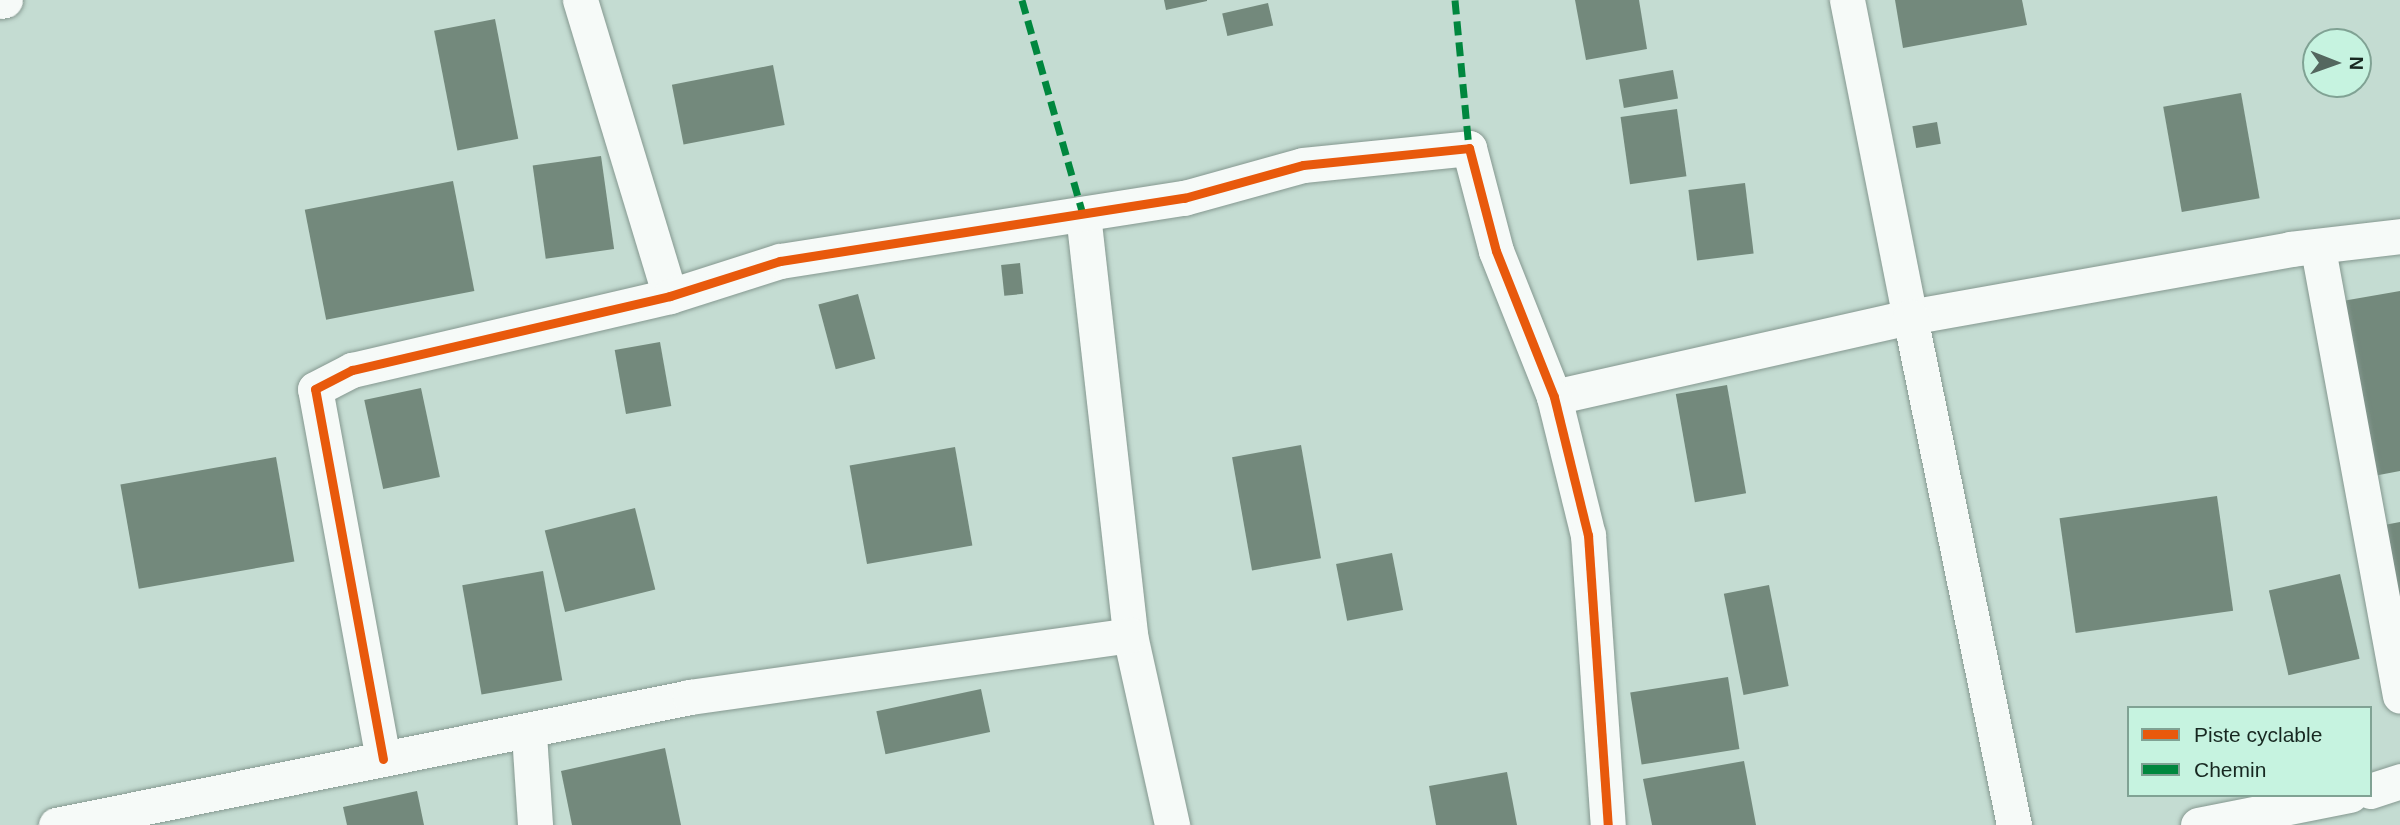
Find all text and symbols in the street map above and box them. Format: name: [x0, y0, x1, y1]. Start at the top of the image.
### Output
north arrow: [2302, 28, 2372, 98]
text: N: [2346, 56, 2367, 70]
legend: [2127, 706, 2372, 797]
text: Piste cyclable: [2194, 723, 2322, 746]
text: Chemin: [2194, 758, 2266, 781]

